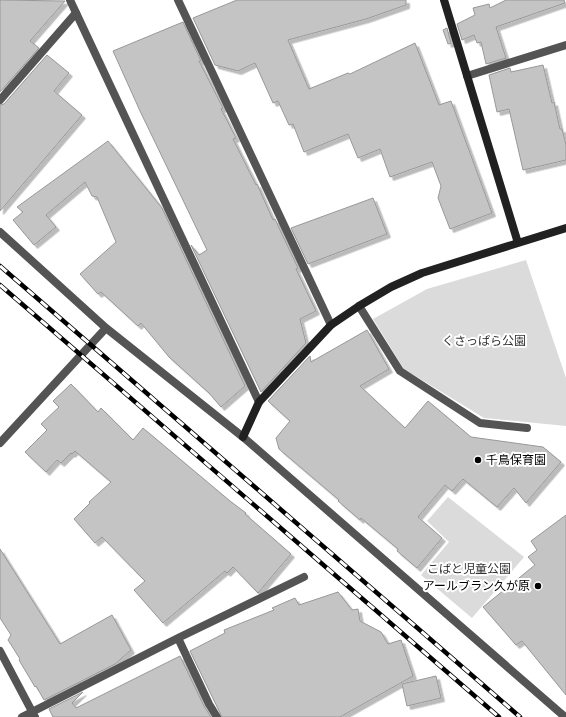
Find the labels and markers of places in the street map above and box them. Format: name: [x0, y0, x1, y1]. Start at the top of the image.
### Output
place label: 千鳥保育園: [486, 452, 546, 467]
marker: 千鳥保育園: [473, 455, 483, 465]
place label: アールブラン久が原: [423, 578, 530, 593]
marker: アールブラン久が原: [533, 581, 543, 591]

